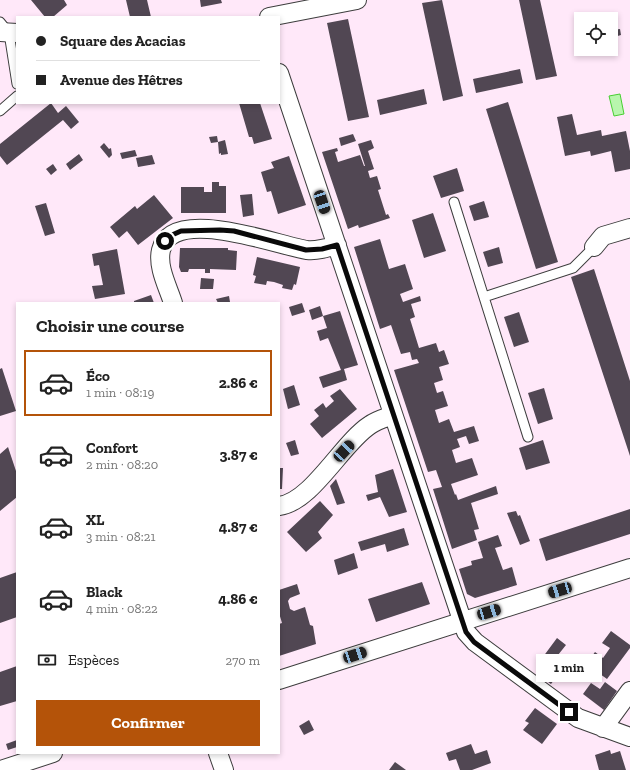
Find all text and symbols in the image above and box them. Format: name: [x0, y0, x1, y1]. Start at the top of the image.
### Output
map controls: [574, 12, 618, 56]
button: locate: [574, 12, 618, 56]
text: Square des Acacias: [60, 32, 186, 50]
text: Avenue des Hêtres: [60, 71, 183, 89]
car: [312, 189, 332, 215]
route start: [156, 232, 174, 250]
text: Choisir une course: [36, 315, 184, 337]
icon: car: [38, 365, 74, 401]
text: Éco: [86, 367, 110, 385]
text: 2.86 €: [219, 374, 258, 392]
text: 1 min · 08:19: [86, 385, 154, 400]
icon: car: [38, 437, 74, 473]
car: [331, 438, 357, 464]
text: Confort: [86, 439, 138, 457]
text: 3.87 €: [219, 446, 258, 464]
text: 2 min · 08:20: [86, 457, 158, 472]
icon: car: [38, 509, 74, 545]
text: XL: [86, 511, 104, 529]
text: 4.87 €: [219, 518, 258, 536]
text: 3 min · 08:21: [86, 529, 155, 544]
icon: car: [38, 581, 74, 617]
car: [547, 581, 573, 599]
text: Black: [86, 583, 123, 601]
text: 4.86 €: [218, 590, 258, 608]
text: 4 min · 08:22: [86, 601, 158, 616]
car: [476, 603, 502, 621]
car: [342, 646, 368, 664]
icon: cash: [36, 649, 58, 671]
text: Espèces: [68, 651, 119, 669]
text: 270 m: [226, 653, 260, 668]
callout: 1 min: [536, 654, 602, 682]
text: 1 min: [554, 660, 584, 675]
button: Confirmer: [36, 700, 260, 746]
route end: [560, 703, 578, 721]

